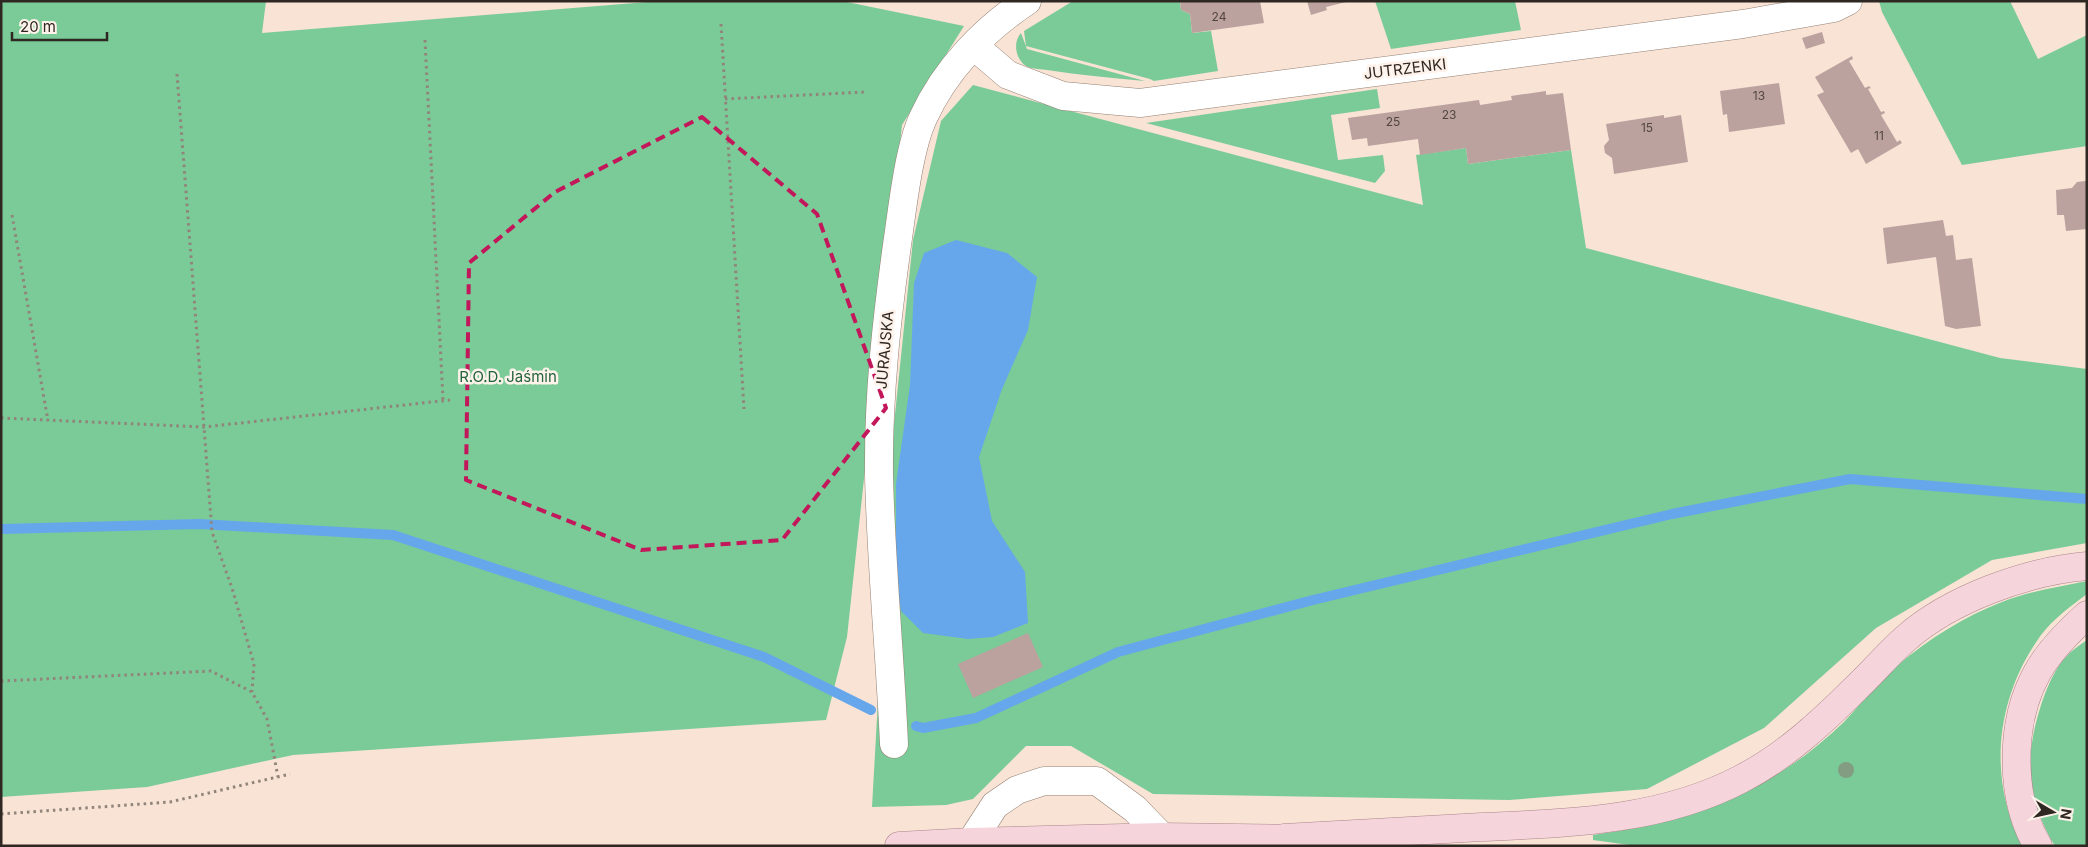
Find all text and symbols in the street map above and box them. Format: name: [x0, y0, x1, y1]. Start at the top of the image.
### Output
house number: 24: [1212, 9, 1227, 24]
scale bar: [12, 10, 108, 42]
text: 20 m: [20, 17, 56, 36]
street label: JUTRZENKI: [1363, 54, 1447, 83]
house number: 13: [1753, 88, 1765, 103]
house number: 23: [1442, 107, 1456, 122]
house number: 25: [1386, 114, 1400, 129]
house number: 15: [1641, 120, 1653, 135]
house number: 11: [1874, 128, 1884, 143]
street label: JURAJSKA: [872, 310, 897, 390]
park label: R.O.D. Jaśmin: [459, 367, 557, 386]
north arrow: [2028, 787, 2078, 837]
text: N: [2057, 808, 2076, 821]

